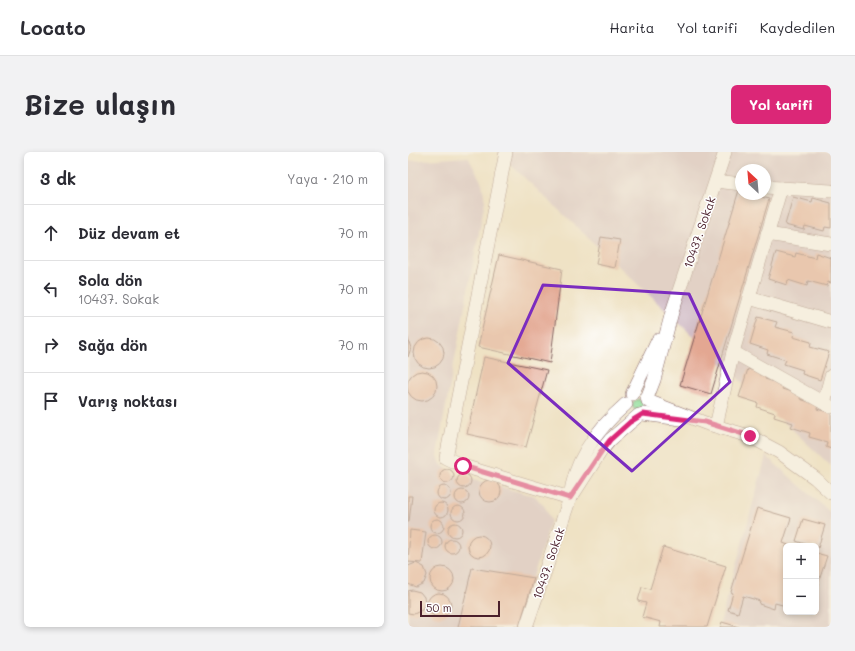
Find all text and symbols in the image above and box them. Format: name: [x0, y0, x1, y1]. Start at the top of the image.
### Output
text: Locato: [20, 15, 86, 40]
text: Harita: [610, 18, 654, 37]
text: Yol tarifi: [676, 18, 738, 37]
text: Kaydedilen: [760, 18, 835, 37]
button: Yol tarifi: [731, 85, 831, 124]
text: Bize ulaşın: [24, 86, 176, 122]
north arrow: [735, 164, 771, 200]
text: 3 dk: [40, 167, 76, 189]
text: Yaya · 210 m: [287, 170, 368, 187]
street label: 10437. Sokak: [679, 194, 719, 270]
icon: ahead: [40, 222, 62, 244]
text: Düz devam et: [78, 223, 180, 243]
text: 70 m: [338, 224, 368, 241]
text: Sola dön: [78, 270, 142, 290]
icon: left: [40, 278, 62, 300]
text: 70 m: [338, 280, 368, 297]
text: 10437. Sokak: [78, 290, 159, 307]
icon: right: [40, 334, 62, 356]
text: Sağa dön: [78, 335, 147, 355]
text: 70 m: [338, 336, 368, 353]
icon: arrive: [40, 390, 62, 412]
text: Varış noktası: [78, 391, 178, 411]
route end: [741, 427, 759, 445]
route start: [454, 457, 472, 475]
street label: 10437. Sokak: [528, 525, 568, 601]
map controls: [783, 543, 819, 615]
button: +: [783, 543, 819, 579]
button: −: [783, 579, 819, 615]
scale bar: [420, 599, 500, 618]
text: 50 m: [426, 600, 452, 615]

